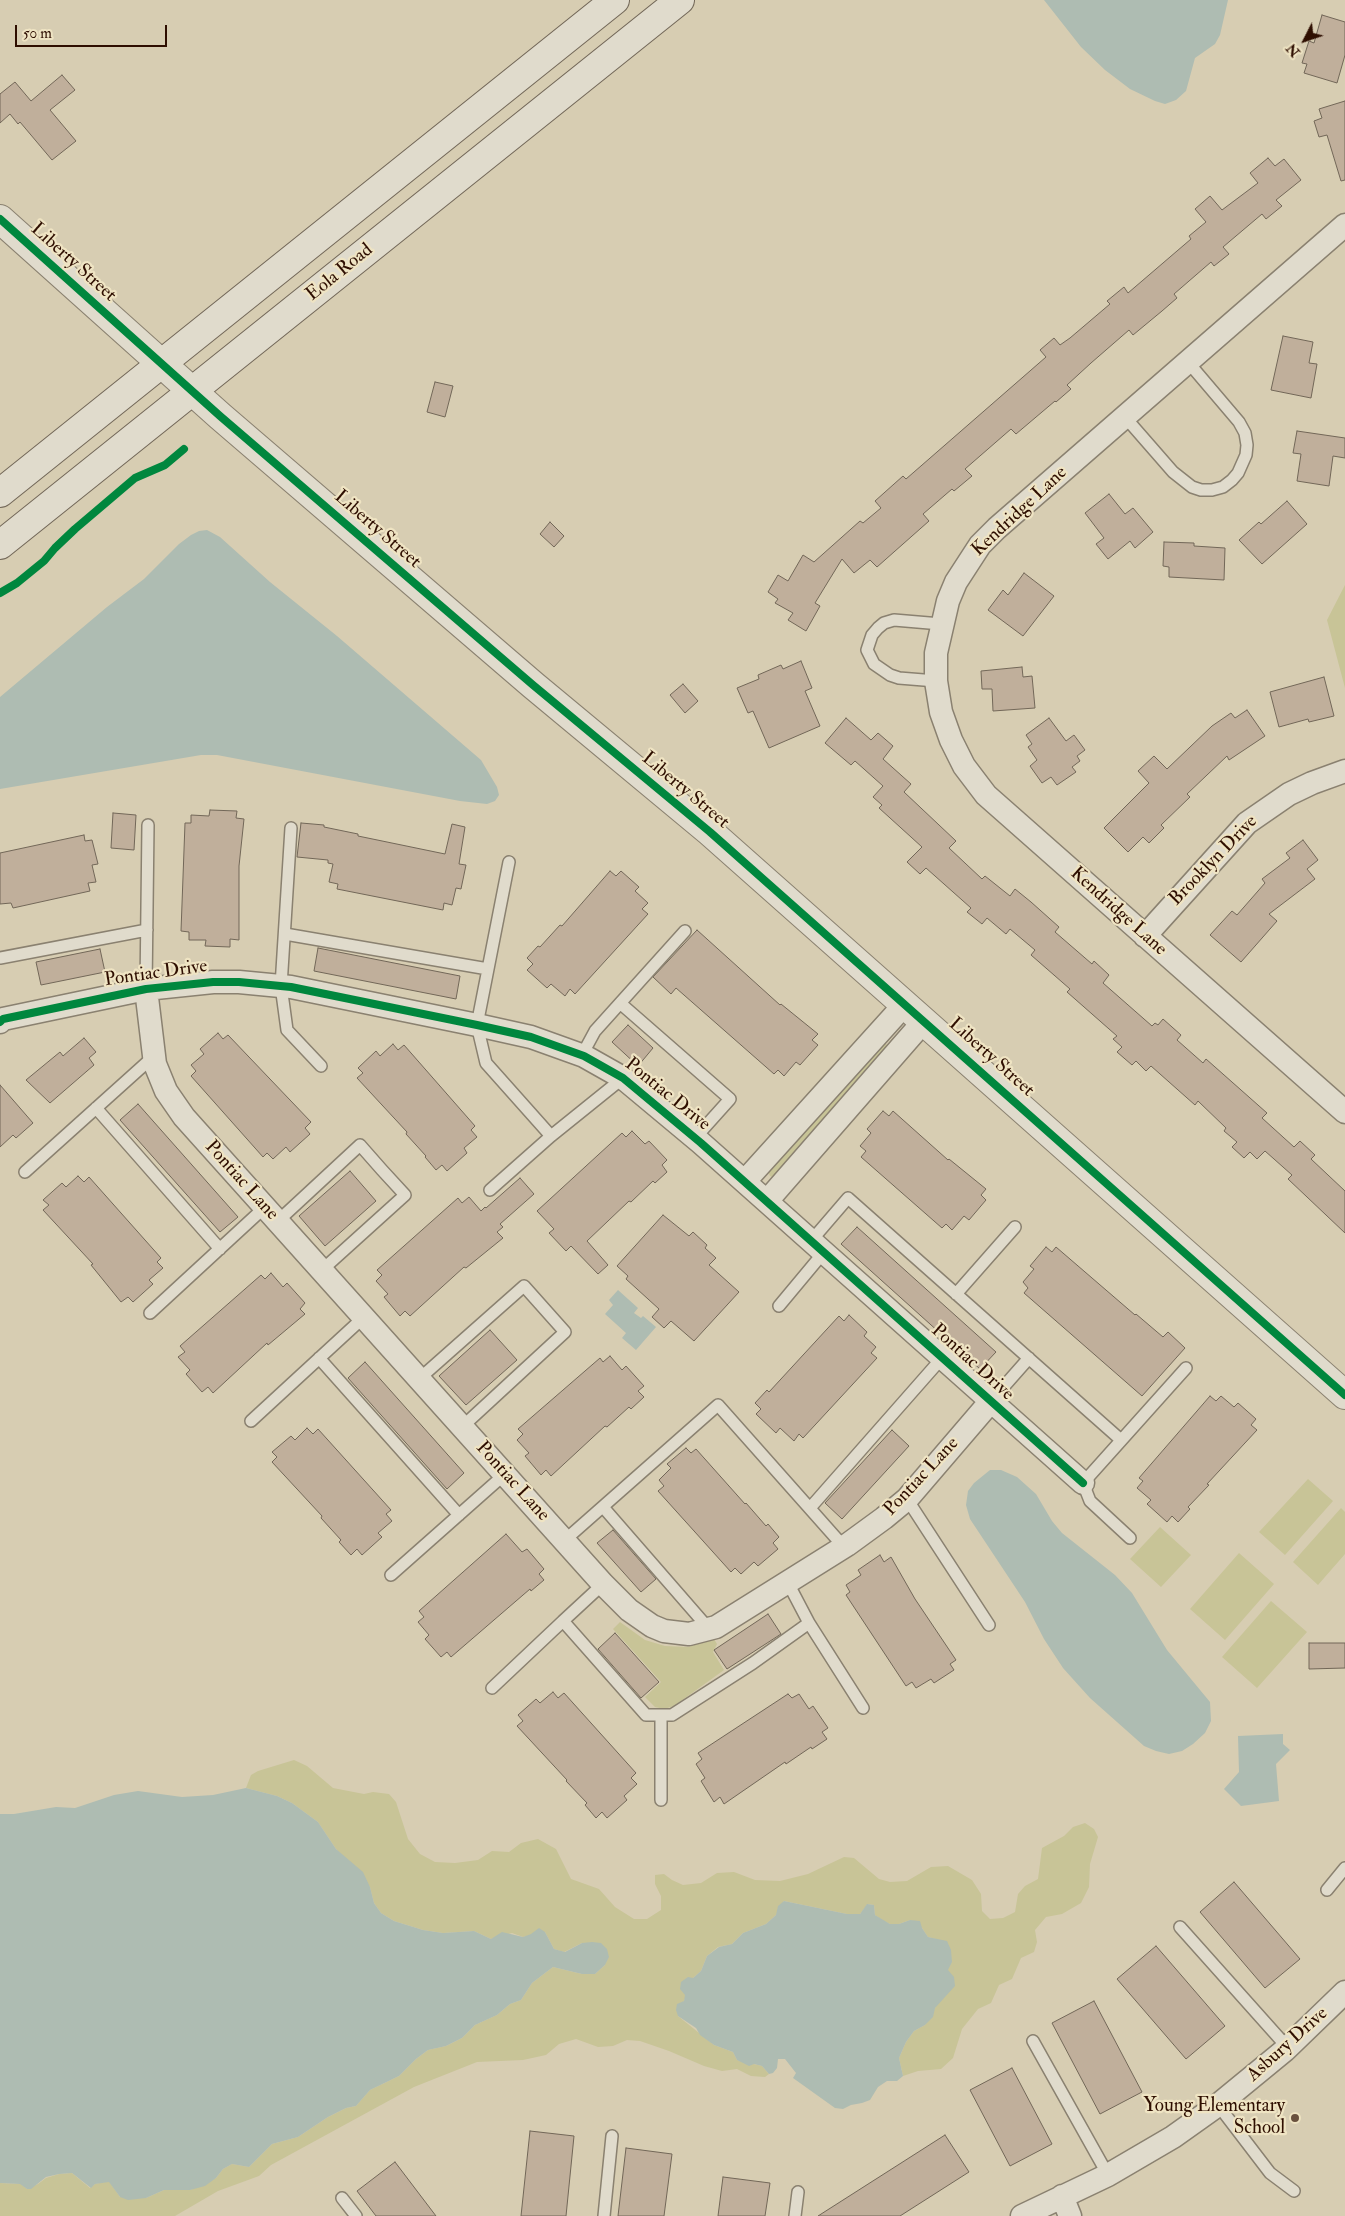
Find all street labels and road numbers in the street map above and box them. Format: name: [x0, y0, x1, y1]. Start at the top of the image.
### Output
street label: Liberty Street: [25, 219, 121, 307]
street label: Eola Road: [302, 239, 378, 307]
street label: Kendridge Lane: [968, 462, 1072, 562]
street label: Liberty Street: [329, 486, 425, 574]
street label: Liberty Street: [637, 748, 733, 834]
street label: Brooklyn Drive: [1165, 811, 1263, 911]
street label: Kendridge Lane: [1065, 863, 1171, 961]
street label: Pontiac Drive: [103, 956, 209, 992]
street label: Liberty Street: [943, 1014, 1039, 1102]
street label: Pontiac Drive: [620, 1054, 714, 1136]
street label: Pontiac Lane: [199, 1136, 283, 1226]
street label: Pontiac Drive: [926, 1320, 1018, 1406]
street label: Pontiac Lane: [880, 1433, 964, 1521]
street label: Pontiac Lane: [470, 1437, 554, 1527]
street label: Asbury Drive: [1243, 2003, 1333, 2087]

